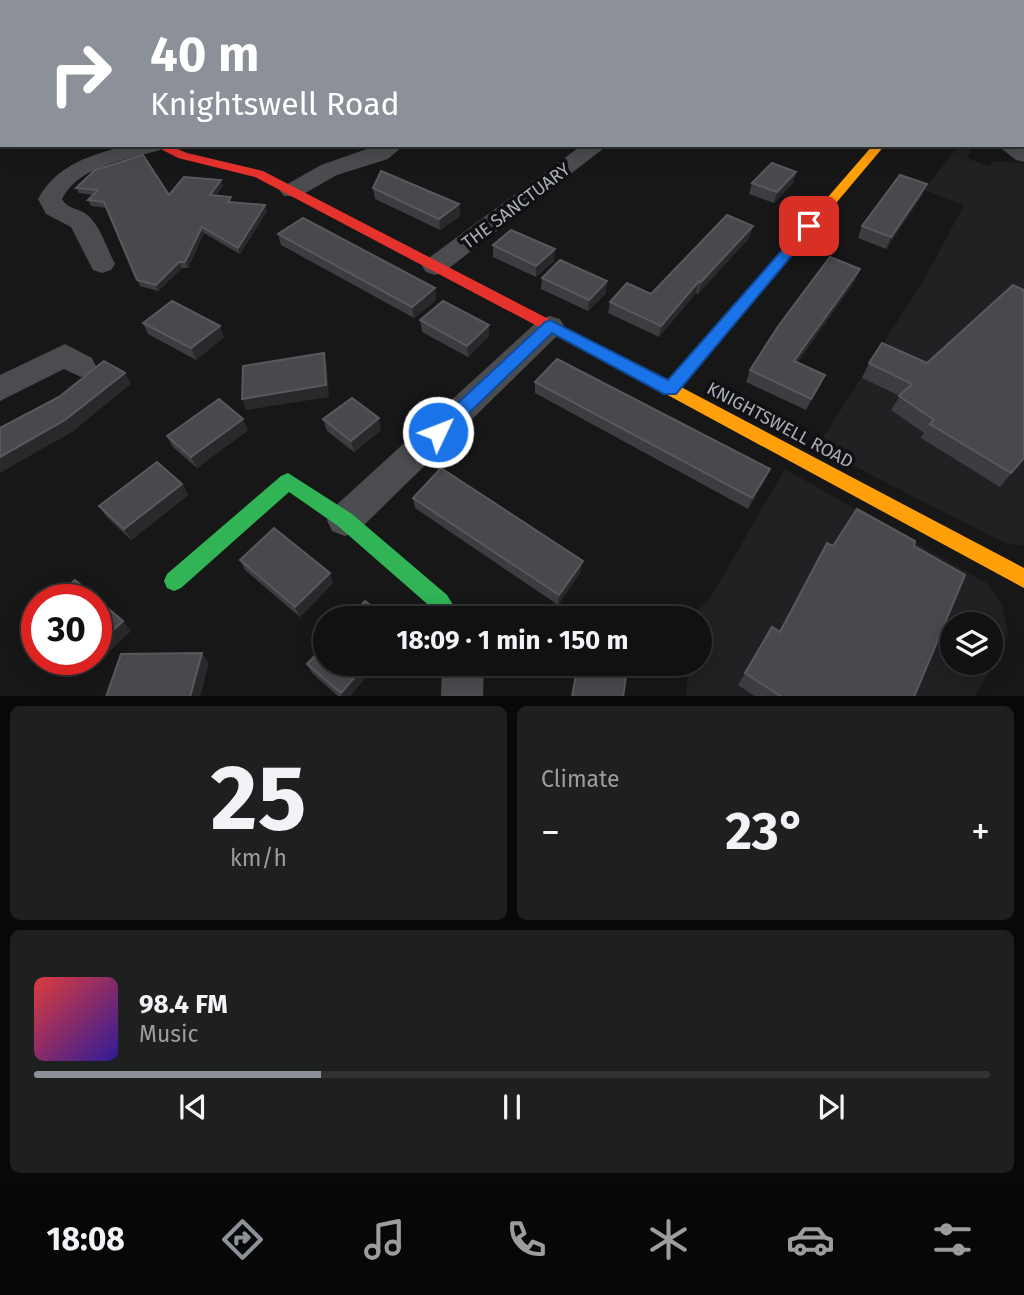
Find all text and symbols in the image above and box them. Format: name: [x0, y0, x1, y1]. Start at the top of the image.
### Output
text: 40 m: [150, 25, 259, 84]
icon: right: [35, 28, 126, 119]
text: Knightswell Road: [150, 85, 400, 123]
street label: THE SANCTUARY: [458, 158, 575, 254]
pin: [779, 196, 839, 256]
icon: arrive: [790, 207, 828, 245]
street label: KNIGHTSWELL ROAD: [703, 377, 857, 473]
position arrow: [401, 395, 475, 469]
speed limit sign: 30: [21, 584, 112, 675]
map controls: [940, 612, 1003, 675]
button: layers: [940, 612, 1003, 675]
text: 18:09 · 1 min · 150 m: [397, 625, 628, 656]
text: 25: [211, 744, 306, 853]
text: Climate: [541, 765, 620, 793]
text: 23°: [725, 800, 806, 863]
text: −: [541, 809, 560, 855]
text: +: [971, 809, 990, 855]
text: km/h: [230, 844, 287, 872]
text: 98.4 FM: [139, 989, 228, 1020]
text: Music: [139, 1020, 199, 1048]
icon: previous: [174, 1088, 212, 1126]
icon: pause: [493, 1088, 531, 1126]
icon: next: [812, 1088, 850, 1126]
icon: directions: [218, 1215, 267, 1264]
icon: music: [360, 1215, 409, 1264]
icon: phone: [502, 1215, 551, 1264]
icon: climate: [644, 1215, 693, 1264]
icon: car: [786, 1215, 835, 1264]
icon: filters: [928, 1215, 977, 1264]
text: 18:08: [47, 1220, 125, 1258]

